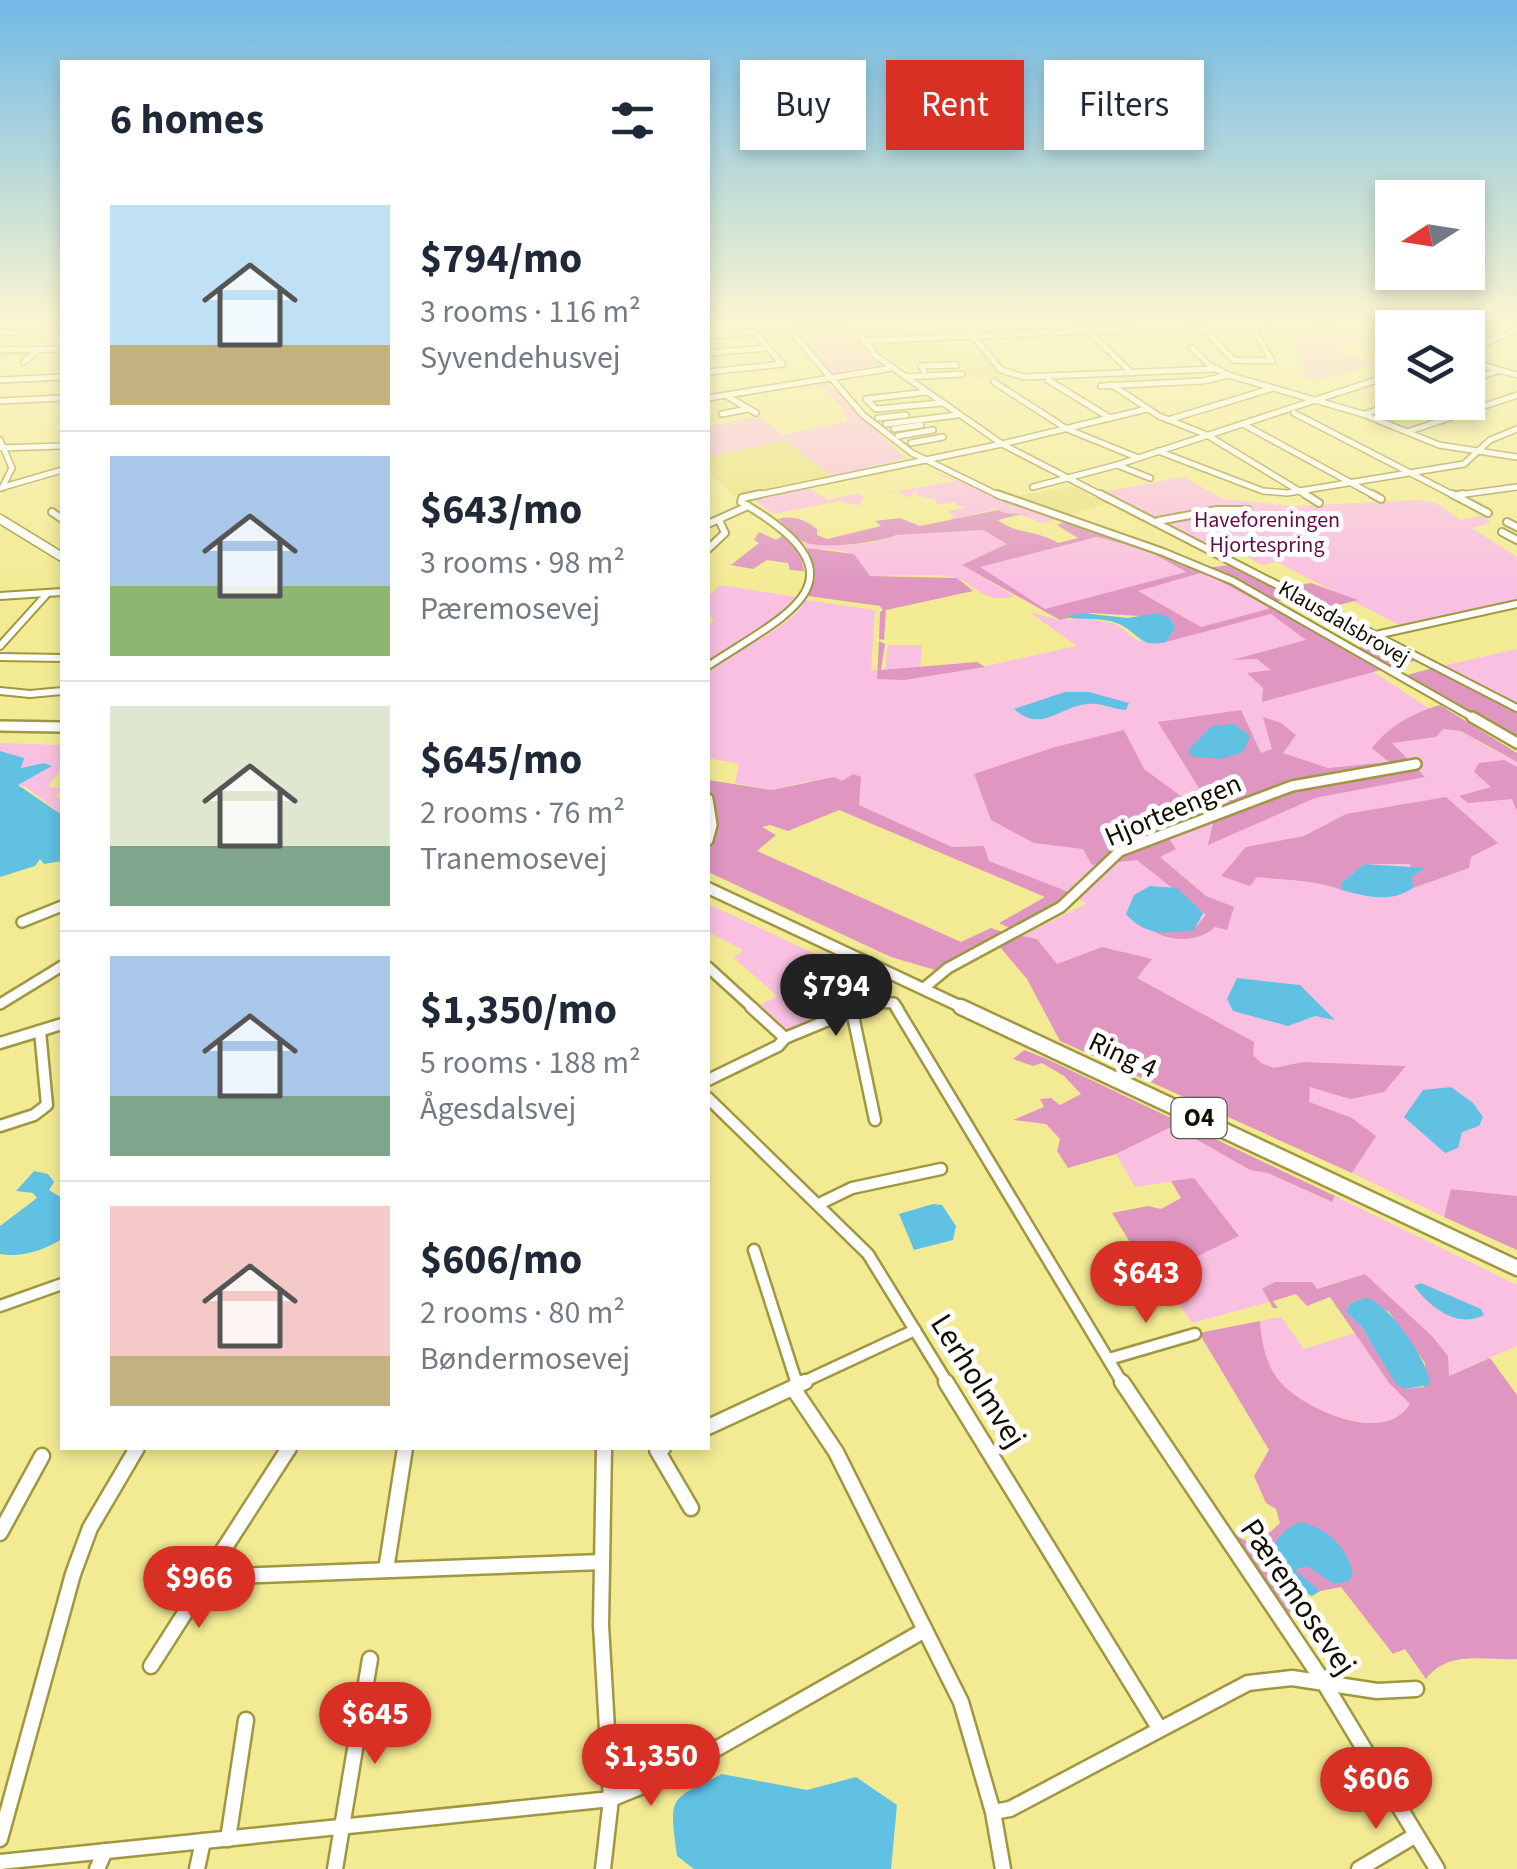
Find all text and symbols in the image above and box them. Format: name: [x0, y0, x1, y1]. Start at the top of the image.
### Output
chip: Buy: [740, 60, 866, 150]
chip: Rent: [886, 60, 1024, 150]
chip: Filters: [1044, 60, 1204, 150]
text: 6 homes: [110, 90, 264, 150]
icon: filters: [605, 93, 660, 148]
north arrow: [1375, 180, 1485, 290]
map controls: [1375, 180, 1485, 420]
text: $794/mo: [420, 229, 582, 289]
icon: home: [190, 245, 310, 365]
text: 3 rooms · 116 m²: [420, 289, 641, 335]
button: layers: [1375, 310, 1485, 420]
text: Syvendehusvej: [420, 335, 621, 381]
text: $643/mo: [420, 480, 582, 540]
icon: home: [190, 496, 310, 616]
park label: Haveforeningen Hjortespring: [1194, 504, 1340, 561]
text: 3 rooms · 98 m²: [420, 540, 625, 586]
street label: Klausdalsbrovej: [1272, 572, 1416, 674]
text: Pæremosevej: [420, 586, 600, 632]
text: $645/mo: [420, 730, 582, 790]
icon: home: [190, 746, 310, 866]
street label: Hjorteengen: [1098, 763, 1248, 857]
text: 2 rooms · 76 m²: [420, 790, 625, 836]
text: Tranemosevej: [420, 836, 607, 882]
pin: $794: [777, 954, 895, 1039]
text: $794: [802, 963, 870, 1009]
text: $1,350/mo: [420, 980, 617, 1040]
icon: home: [190, 996, 310, 1116]
street label: Ring 4: [1082, 1022, 1164, 1088]
text: 5 rooms · 188 m²: [420, 1040, 641, 1086]
text: Ågesdalsvej: [420, 1086, 576, 1132]
road number: O4: [1172, 1098, 1226, 1138]
text: $606/mo: [420, 1230, 582, 1290]
pin: $643: [1087, 1241, 1205, 1326]
icon: home: [190, 1246, 310, 1366]
text: $643: [1112, 1250, 1180, 1296]
text: 2 rooms · 80 m²: [420, 1290, 625, 1336]
street label: Lerholmvej: [919, 1305, 1037, 1457]
text: Bøndermosevej: [420, 1336, 630, 1382]
street label: Pæremosevej: [1229, 1509, 1367, 1685]
pin: $966: [140, 1546, 258, 1631]
text: $966: [165, 1555, 233, 1601]
pin: $645: [316, 1682, 434, 1767]
text: $645: [341, 1691, 409, 1737]
pin: $1,350: [570, 1724, 732, 1809]
text: $1,350: [604, 1733, 698, 1779]
pin: $606: [1317, 1747, 1435, 1832]
text: $606: [1342, 1756, 1410, 1802]

